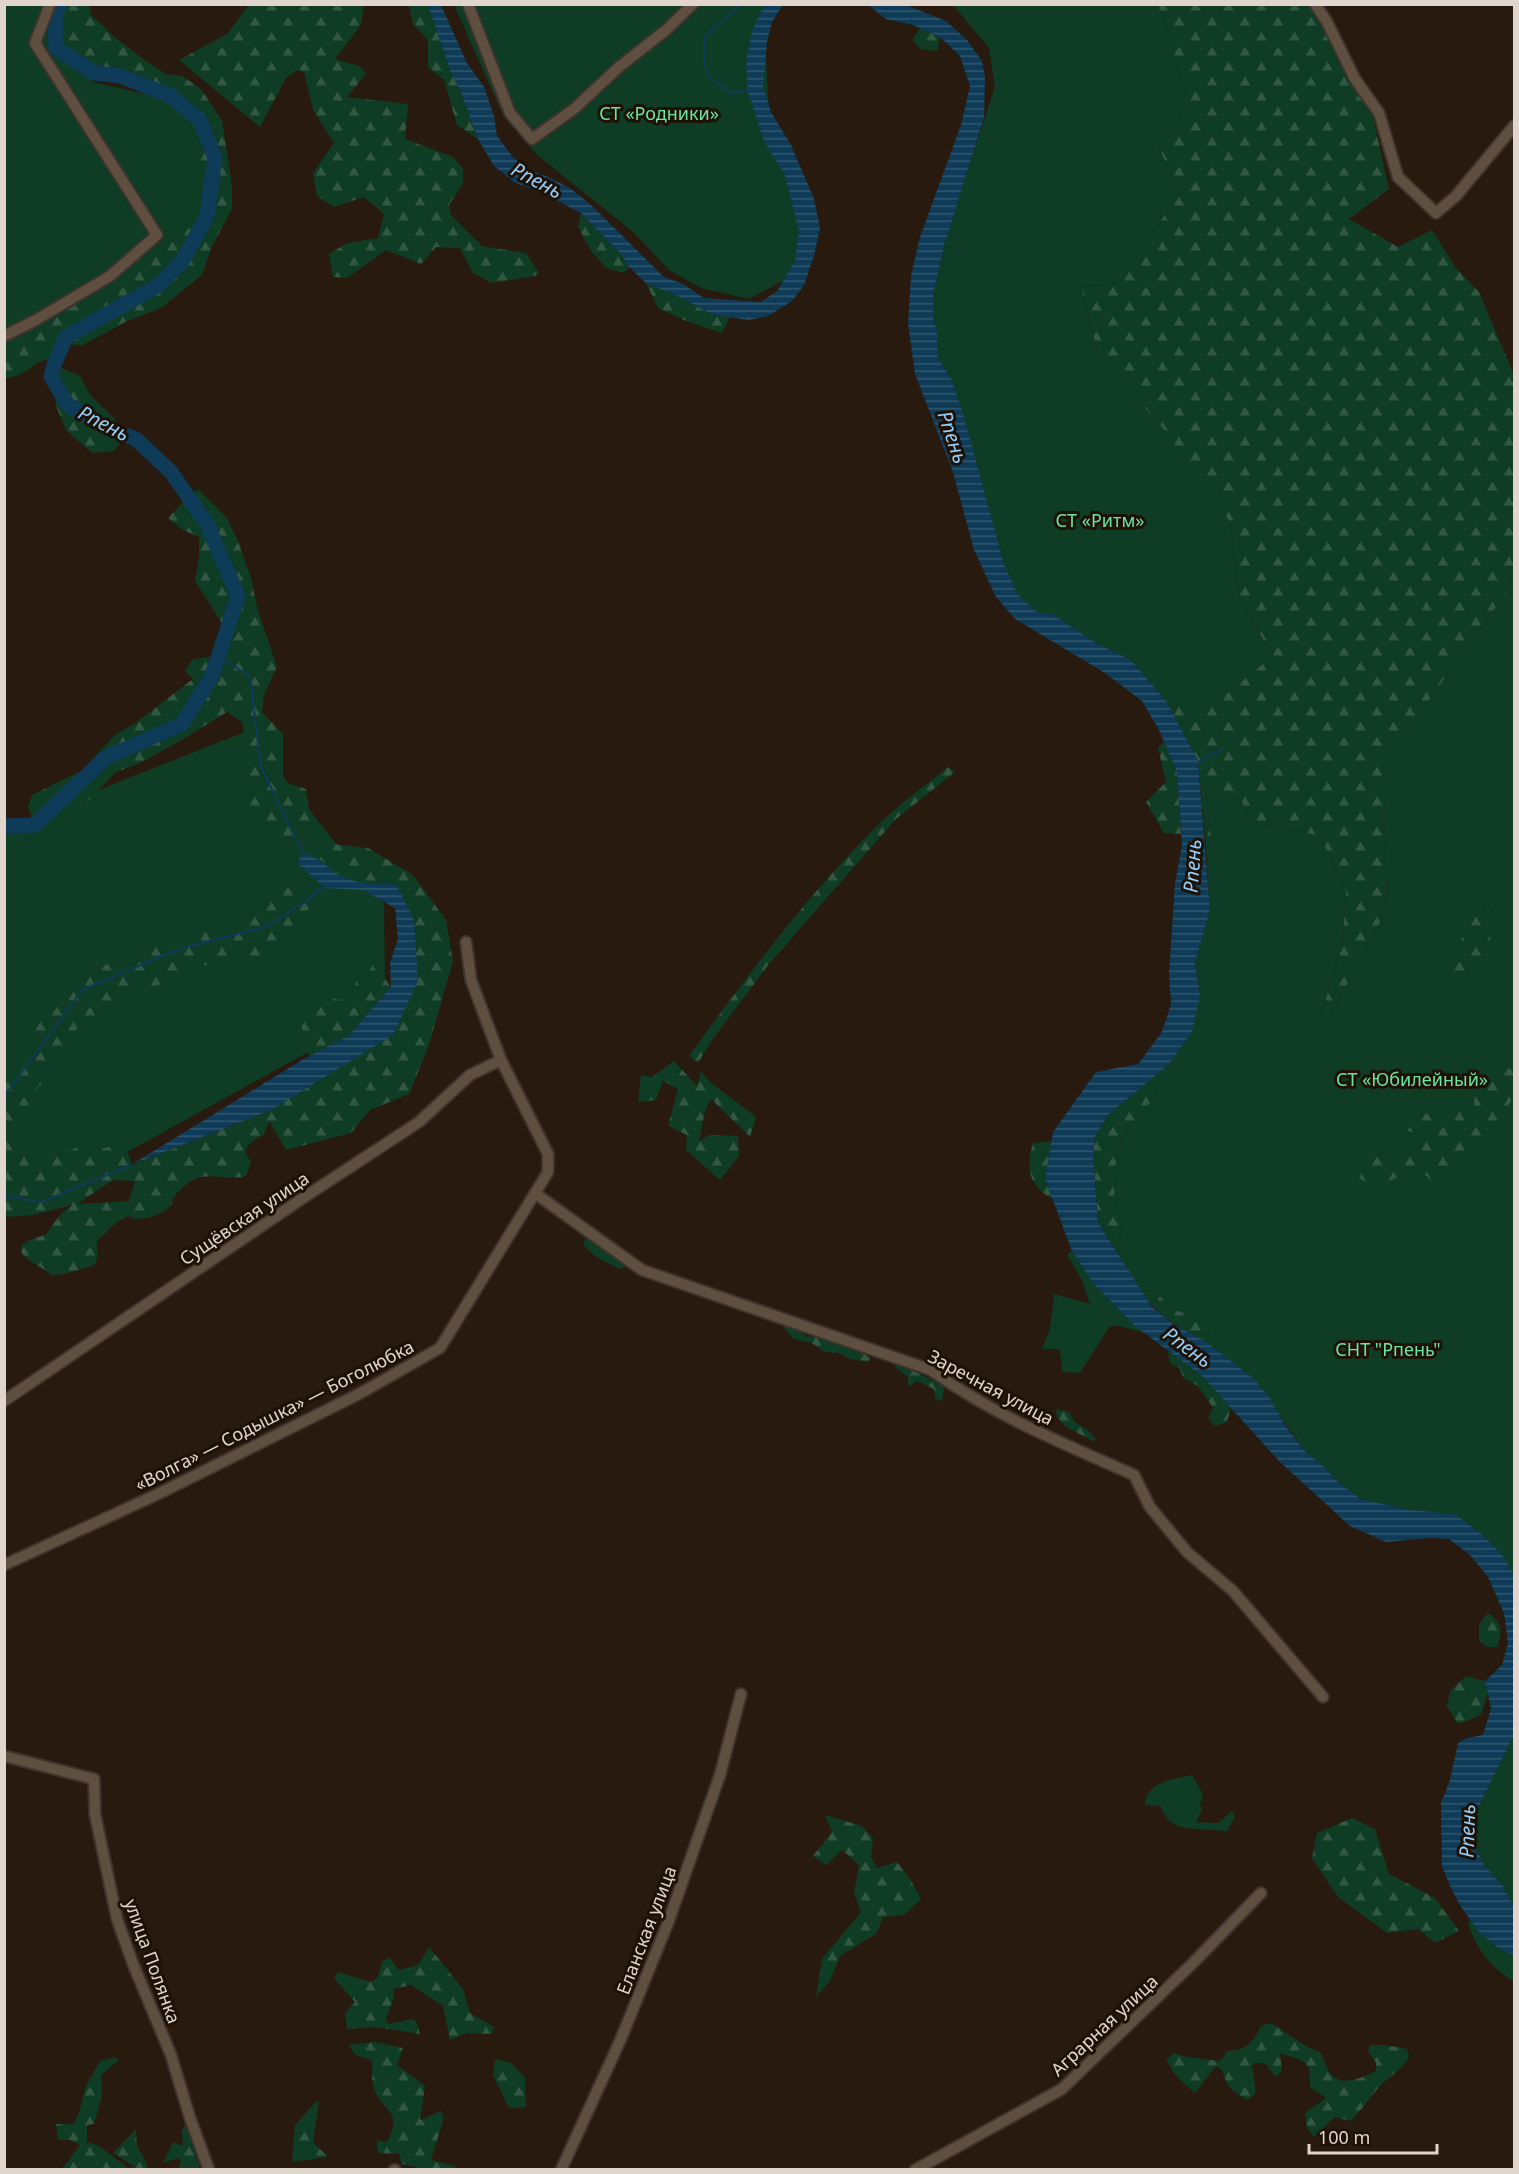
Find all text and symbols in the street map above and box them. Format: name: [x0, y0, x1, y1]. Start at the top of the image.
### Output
park label: СТ «Родники»: [599, 101, 719, 125]
water label: Рпень: [507, 155, 567, 205]
water label: Рпень: [74, 399, 134, 447]
water label: Рпень: [931, 407, 975, 467]
park label: СТ «Ритм»: [1056, 508, 1144, 532]
water label: Рпень: [1177, 838, 1207, 894]
park label: СТ «Юбилейный»: [1336, 1067, 1488, 1091]
street label: Сущёвская улица: [175, 1166, 313, 1270]
water label: Рпень: [1158, 1320, 1218, 1374]
street label: «Волга» — Содышка» — Боголюбка: [130, 1334, 418, 1496]
park label: СНТ "Рпень": [1335, 1337, 1441, 1361]
street label: Заречная улица: [924, 1344, 1058, 1430]
water label: Рпень: [1453, 1804, 1481, 1858]
street label: Еланская улица: [610, 1862, 682, 1998]
street label: улица Полянка: [119, 1895, 187, 2027]
street label: Аграрная улица: [1045, 1969, 1163, 2081]
scale bar: [1309, 2117, 1436, 2155]
text: 100 m: [1318, 2125, 1370, 2149]

